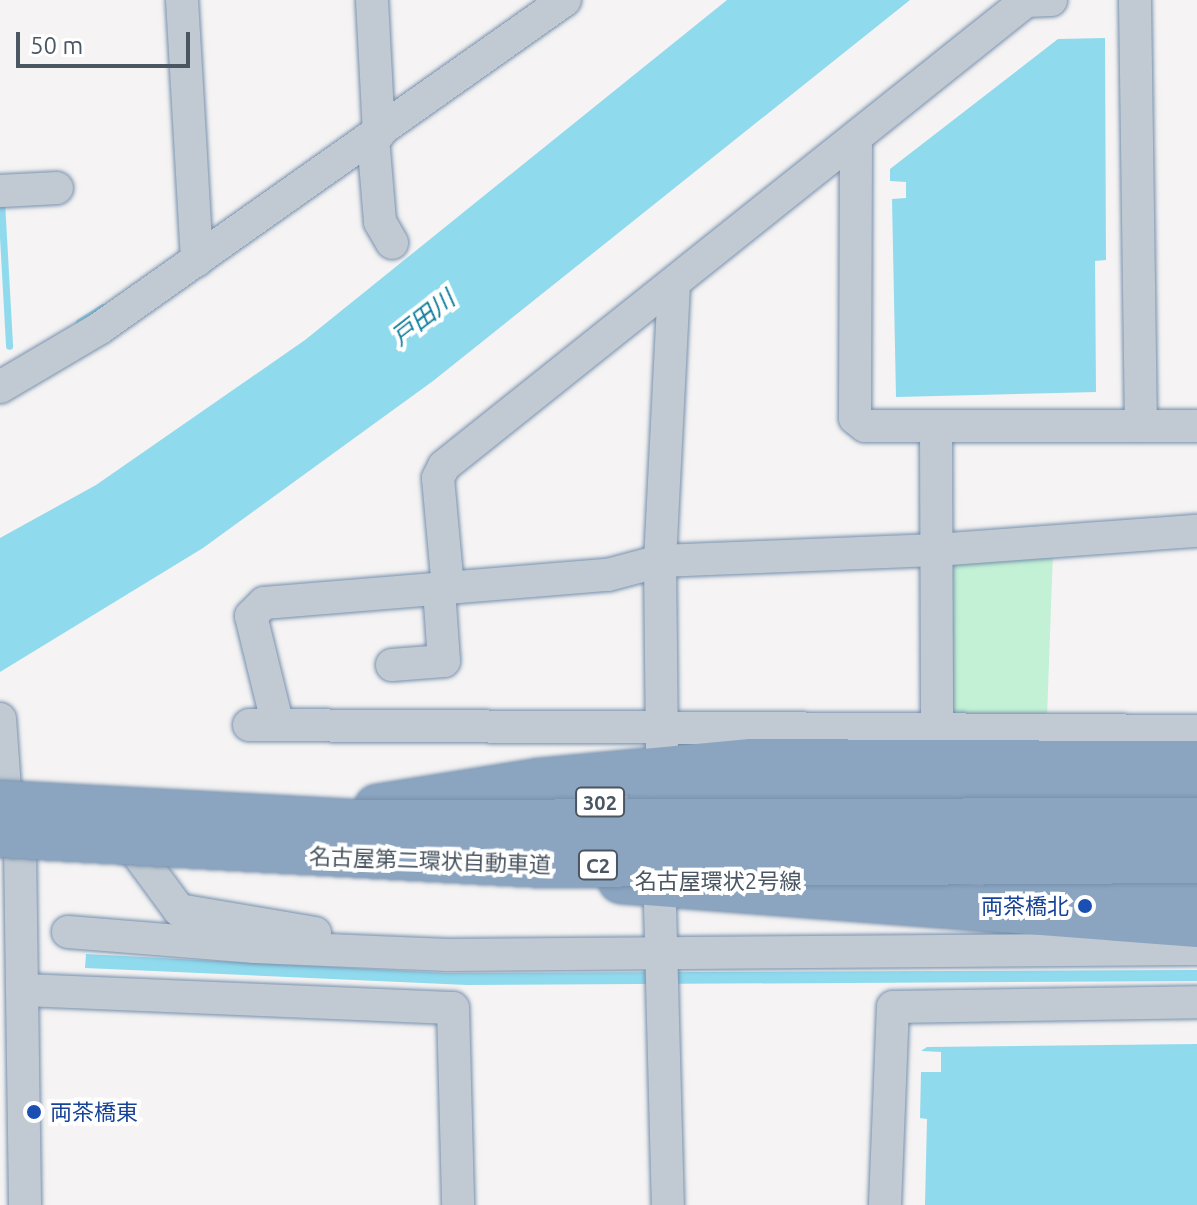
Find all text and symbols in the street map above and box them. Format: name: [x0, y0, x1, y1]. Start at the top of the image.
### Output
scale bar: [20, 16, 194, 66]
text: 50 m: [30, 32, 83, 59]
water label: 戸田川: [386, 284, 460, 352]
road number: 302: [574, 786, 626, 818]
street label: 名古屋第二環状自動車道: [309, 843, 551, 877]
road number: C2: [576, 849, 620, 881]
street label: 名古屋環状2号線: [635, 868, 801, 894]
place label: 両茶橋北: [981, 893, 1069, 919]
marker: 両茶橋北: [1076, 897, 1094, 915]
place label: 両茶橋東: [50, 1099, 138, 1125]
marker: 両茶橋東: [25, 1103, 43, 1121]

